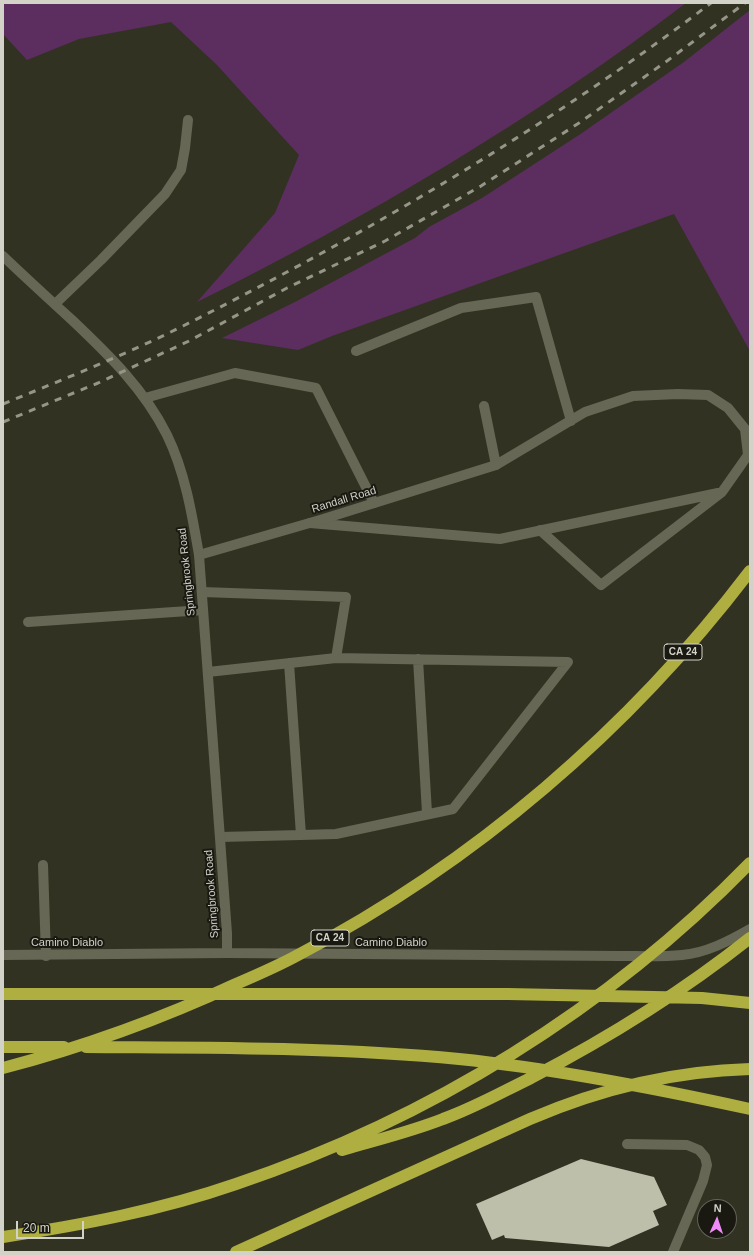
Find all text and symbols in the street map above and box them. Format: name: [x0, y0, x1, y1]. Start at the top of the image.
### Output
street label: Randall Road: [310, 484, 378, 516]
street label: Springbrook Road: [176, 527, 198, 617]
road number: CA 24: [664, 644, 702, 660]
street label: Springbrook Road: [202, 849, 222, 939]
road number: CA 24: [311, 930, 349, 946]
street label: Camino Diablo: [31, 936, 103, 950]
street label: Camino Diablo: [355, 936, 427, 950]
north arrow: [697, 1199, 737, 1239]
text: N: [713, 1202, 722, 1214]
scale bar: [18, 1213, 86, 1239]
text: 20 m: [23, 1221, 50, 1235]

